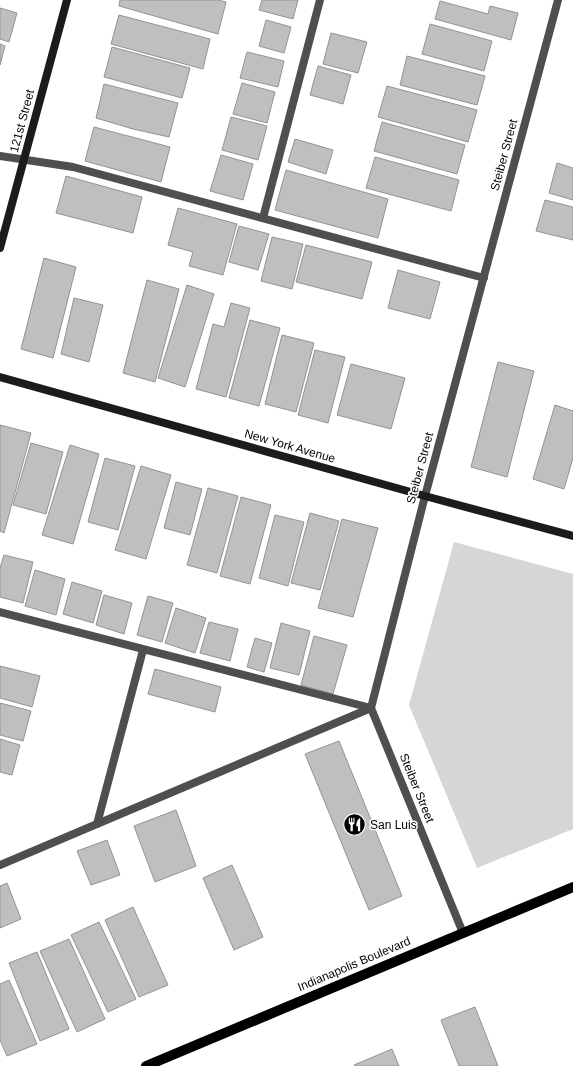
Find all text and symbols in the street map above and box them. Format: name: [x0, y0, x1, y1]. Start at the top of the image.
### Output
street label: 121st Street: [7, 87, 37, 154]
street label: Steiber Street: [488, 117, 520, 192]
street label: New York Avenue: [243, 426, 337, 466]
street label: Steiber Street: [404, 430, 436, 505]
street label: Steiber Street: [397, 751, 437, 825]
restaurant icon: San Luis: [341, 812, 367, 838]
place label: San Luis: [370, 818, 417, 832]
street label: Indianapolis Boulevard: [295, 934, 413, 994]

